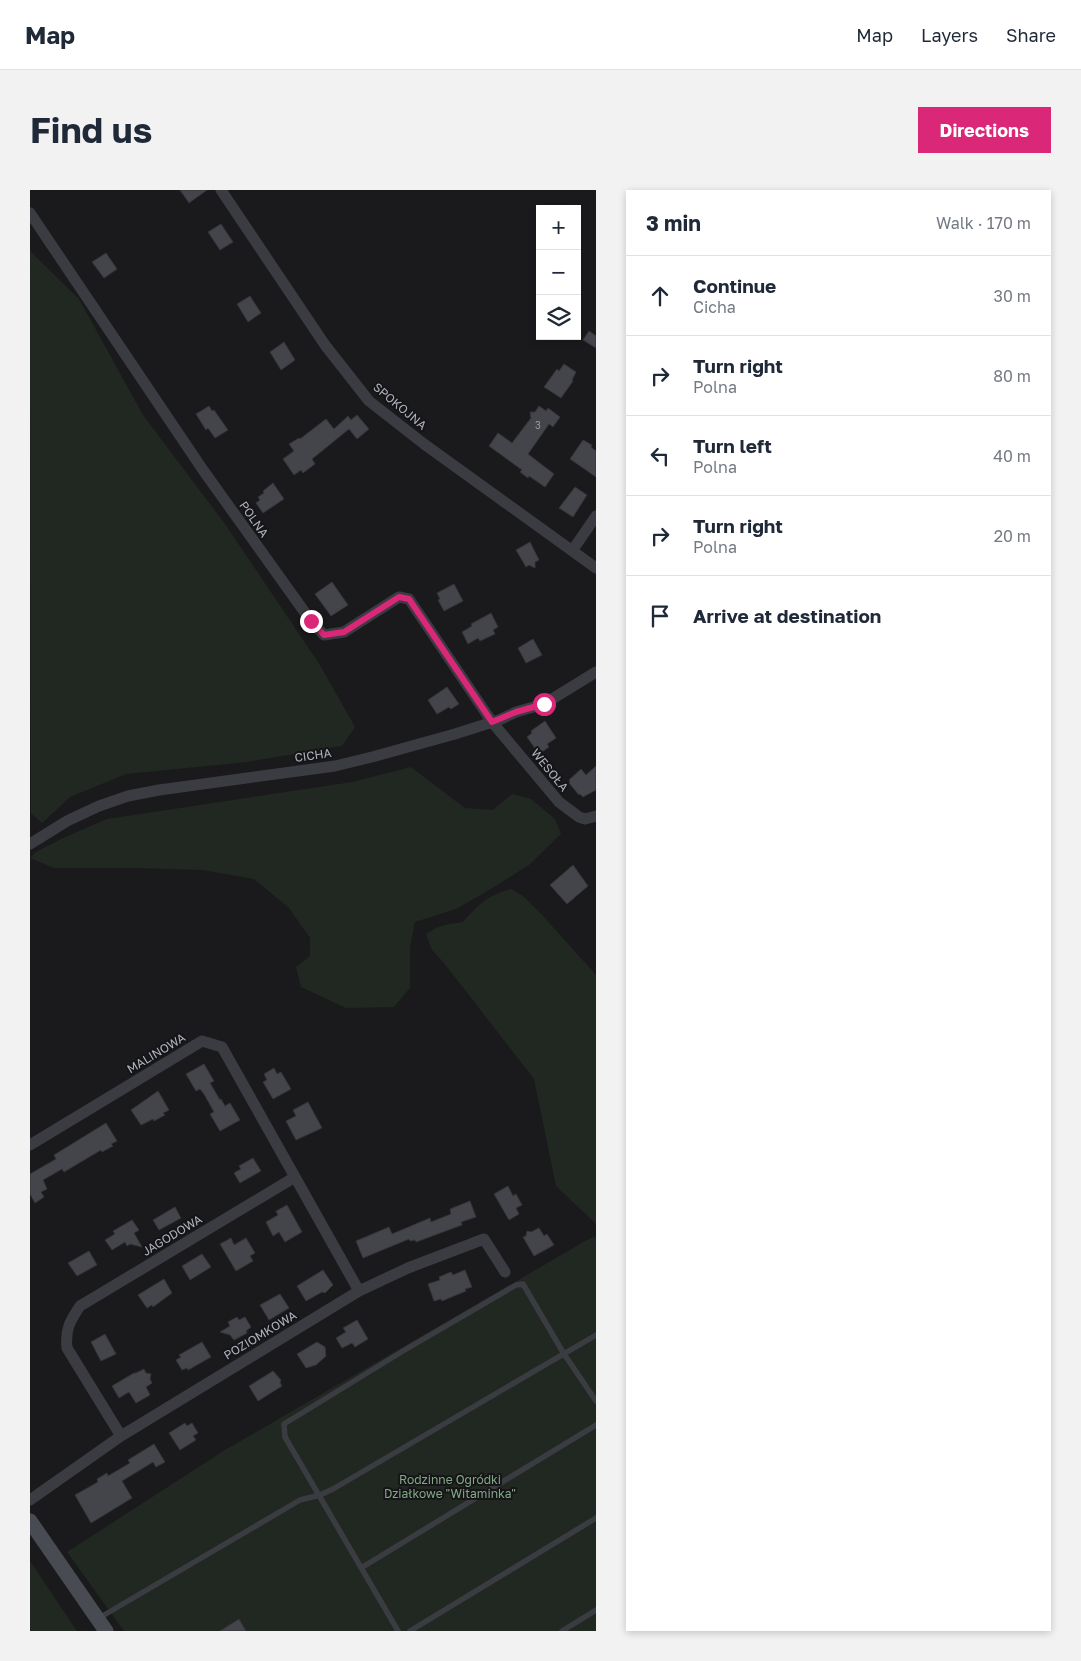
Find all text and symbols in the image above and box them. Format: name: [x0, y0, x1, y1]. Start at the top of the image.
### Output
text: Map: [25, 20, 75, 49]
text: Map: [856, 24, 893, 46]
text: Layers: [921, 24, 978, 46]
text: Share: [1006, 24, 1056, 46]
button: Directions: [918, 107, 1051, 153]
text: Find us: [30, 109, 152, 151]
map controls: [536, 205, 581, 340]
button: +: [536, 205, 581, 250]
text: 3 min: [646, 210, 701, 236]
text: Walk · 170 m: [936, 213, 1031, 233]
button: −: [536, 250, 581, 295]
text: Continue: [693, 274, 776, 297]
icon: ahead: [646, 282, 674, 310]
text: 30 m: [994, 286, 1031, 306]
button: layers: [536, 295, 581, 340]
text: Cicha: [693, 297, 736, 317]
text: Turn right: [693, 354, 783, 377]
icon: right: [646, 362, 674, 390]
text: 80 m: [993, 366, 1031, 386]
text: Polna: [693, 377, 737, 397]
street label: SPOKOJNA: [370, 379, 430, 433]
house number: 3: [535, 419, 541, 431]
text: Turn left: [693, 434, 772, 457]
icon: left: [646, 442, 674, 470]
text: 40 m: [993, 446, 1031, 466]
text: Polna: [693, 457, 737, 477]
street label: POLNA: [236, 498, 272, 540]
text: Turn right: [693, 514, 783, 537]
icon: right: [646, 522, 674, 550]
text: 20 m: [994, 526, 1031, 546]
text: Polna: [693, 537, 737, 557]
icon: arrive: [646, 602, 674, 630]
text: Arrive at destination: [693, 604, 881, 627]
route end: [300, 610, 323, 633]
route start: [533, 693, 556, 716]
street label: CICHA: [294, 745, 332, 765]
street label: WESOŁA: [528, 746, 572, 794]
street label: MALINOWA: [124, 1030, 188, 1076]
street label: JAGODOWA: [139, 1211, 205, 1259]
street label: POZIOMKOWA: [221, 1307, 299, 1363]
park label: Rodzinne Ogródki Działkowe "Witaminka": [384, 1472, 516, 1501]

